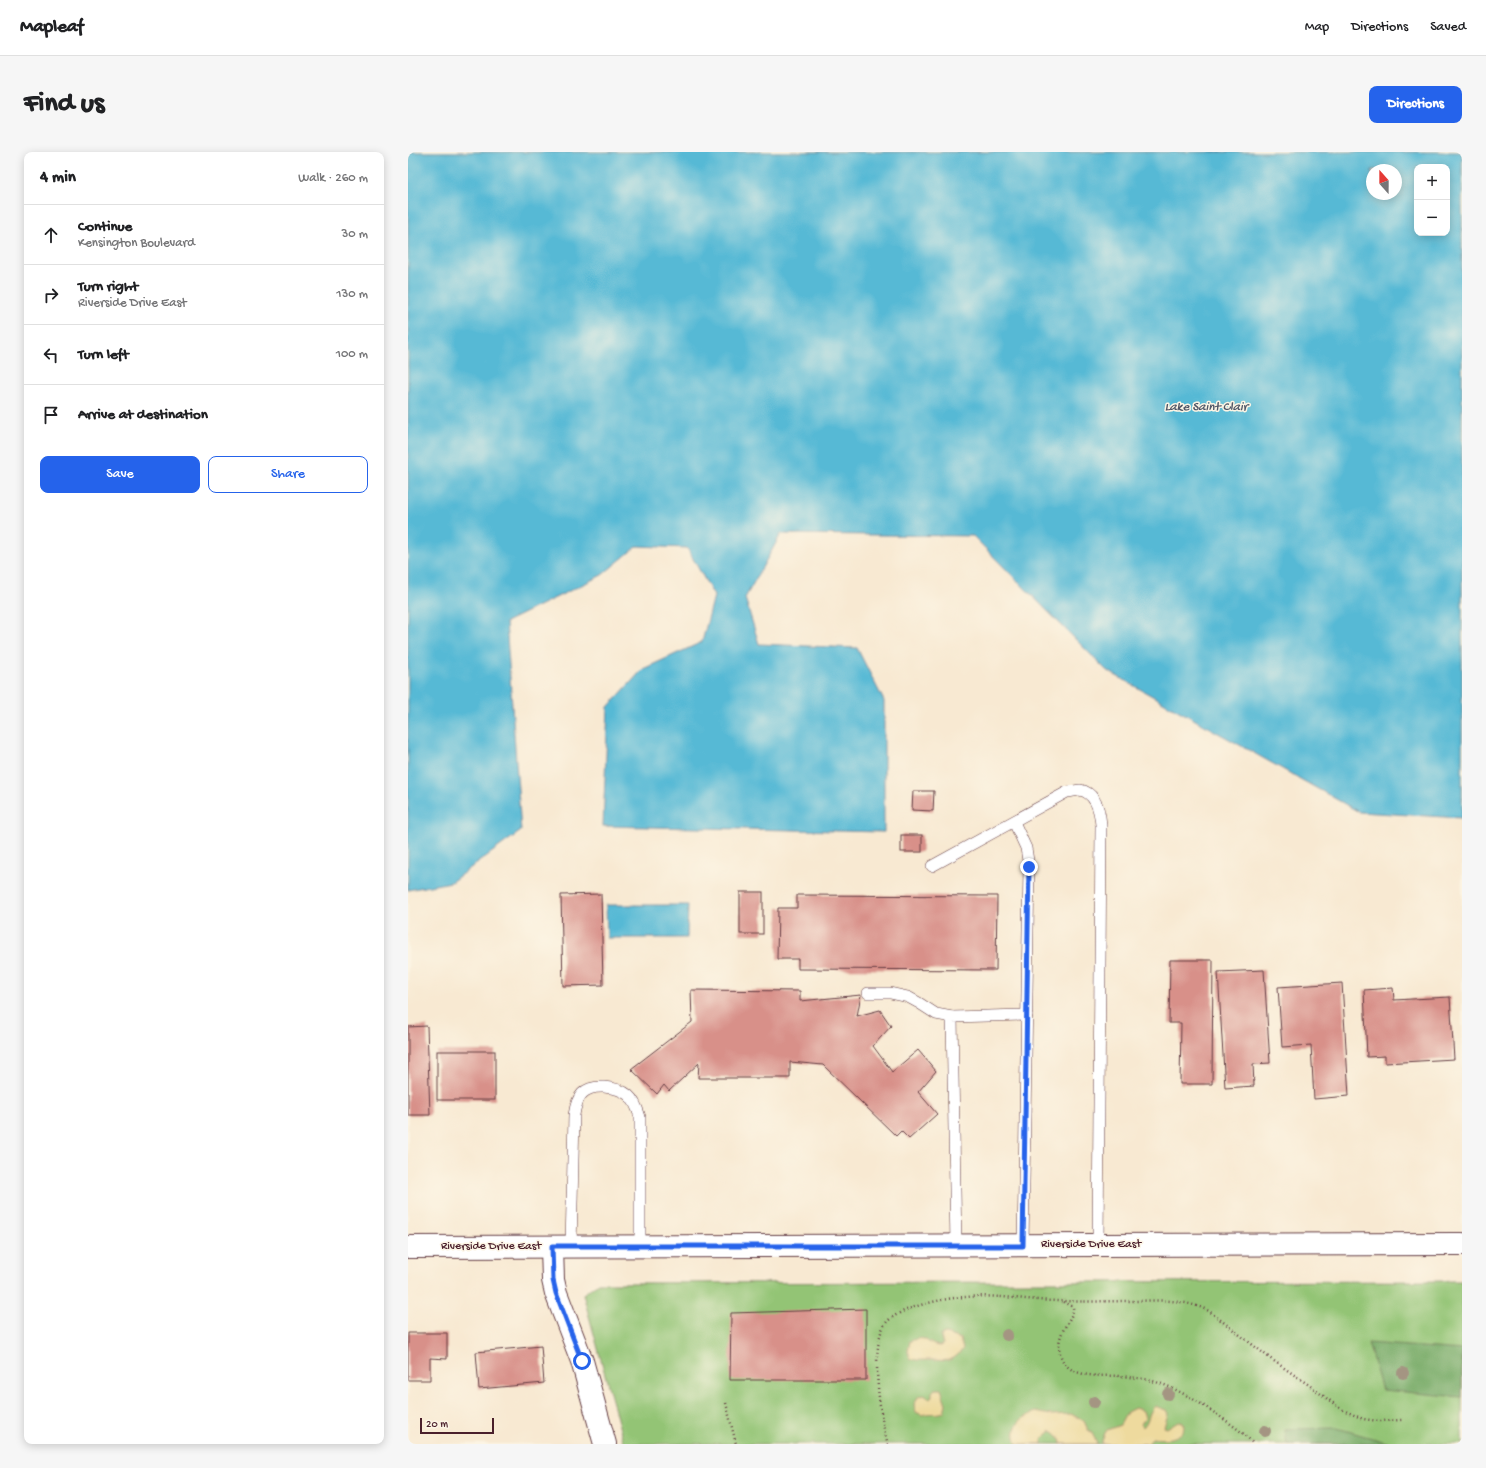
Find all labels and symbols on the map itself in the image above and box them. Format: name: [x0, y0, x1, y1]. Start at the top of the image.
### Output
north arrow: [1366, 164, 1402, 200]
water label: Lake Saint Clair: [1165, 400, 1250, 415]
route end: [1020, 858, 1038, 876]
street label: Riverside Drive East: [1041, 1238, 1142, 1252]
street label: Riverside Drive East: [441, 1240, 542, 1254]
route start: [573, 1352, 591, 1370]
scale bar: [420, 1416, 494, 1435]

